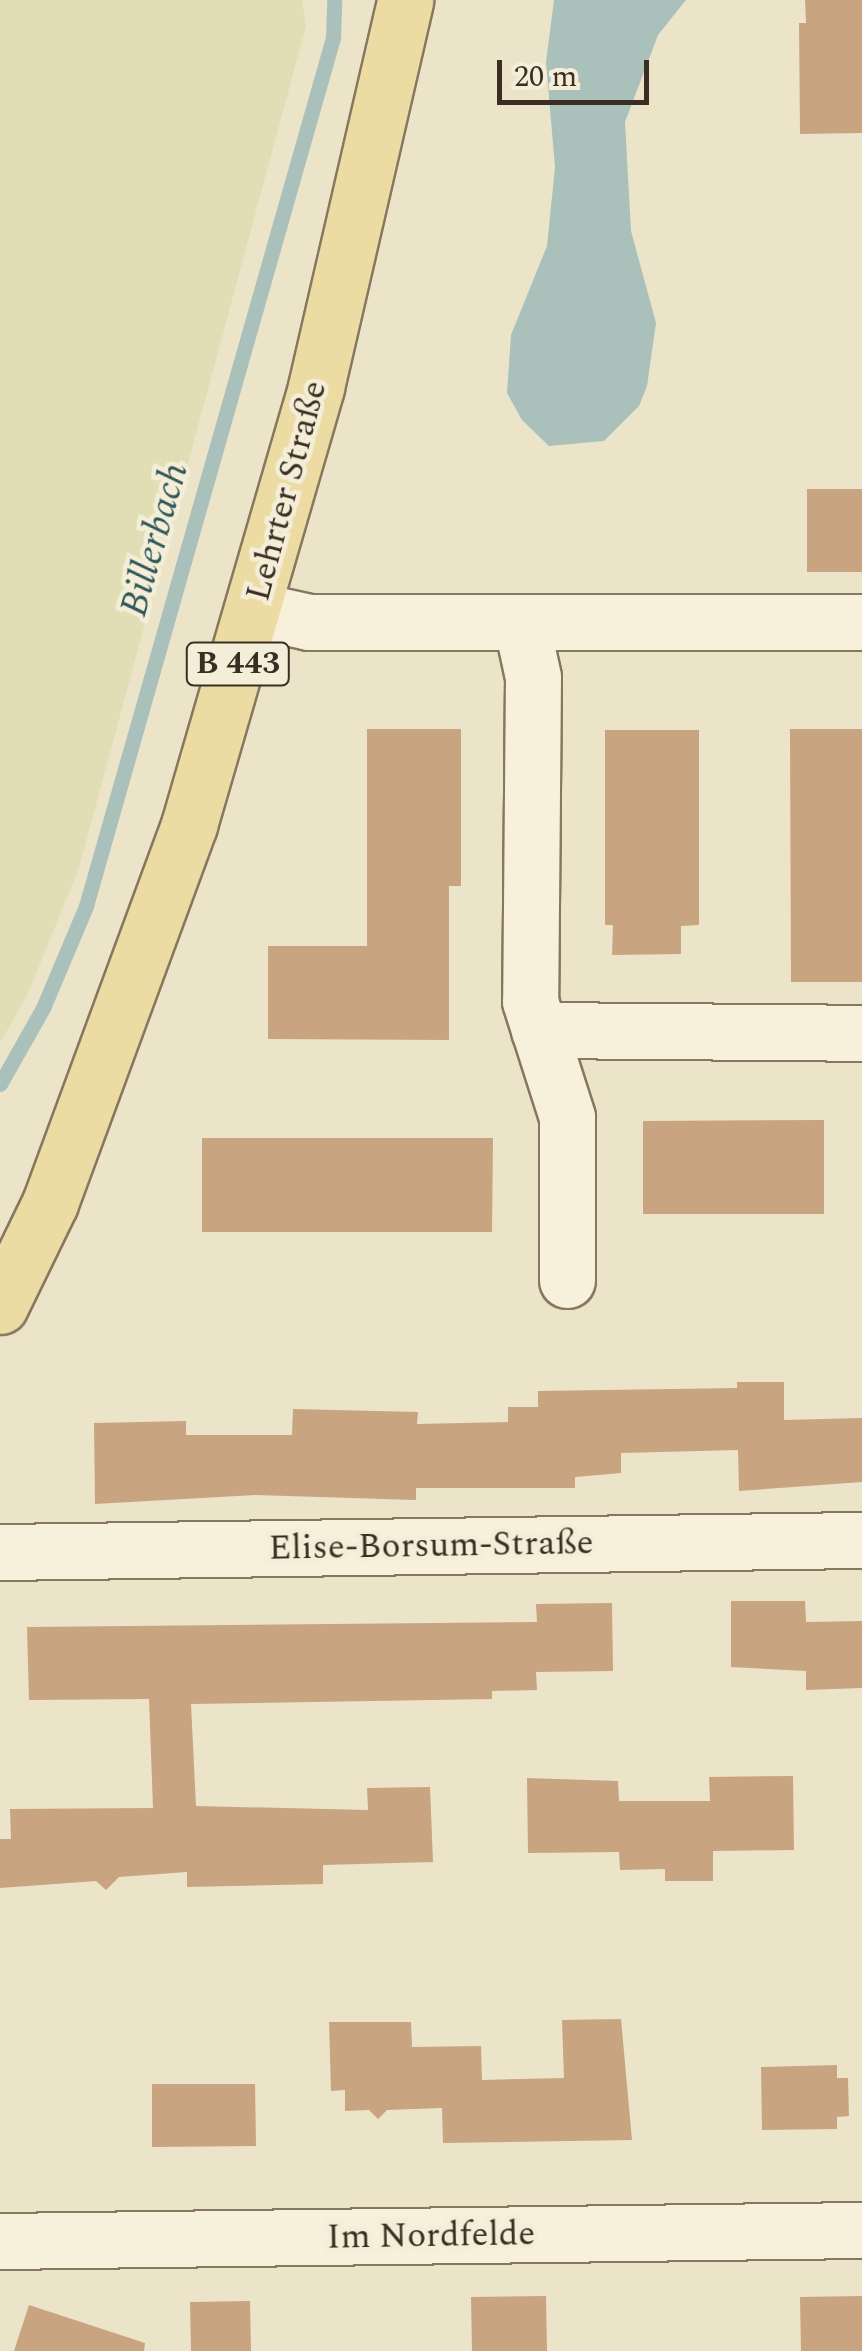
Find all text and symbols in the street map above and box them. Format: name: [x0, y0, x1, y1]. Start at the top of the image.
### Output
scale bar: [502, 40, 654, 102]
text: 20 m: [514, 54, 577, 100]
street label: Lehrter Straße: [237, 376, 337, 606]
water label: Billerbach: [112, 458, 200, 622]
road number: B 443: [186, 637, 290, 691]
street label: Elise-Borsum-Straße: [268, 1522, 594, 1570]
street label: Im Nordfelde: [326, 2213, 536, 2259]

